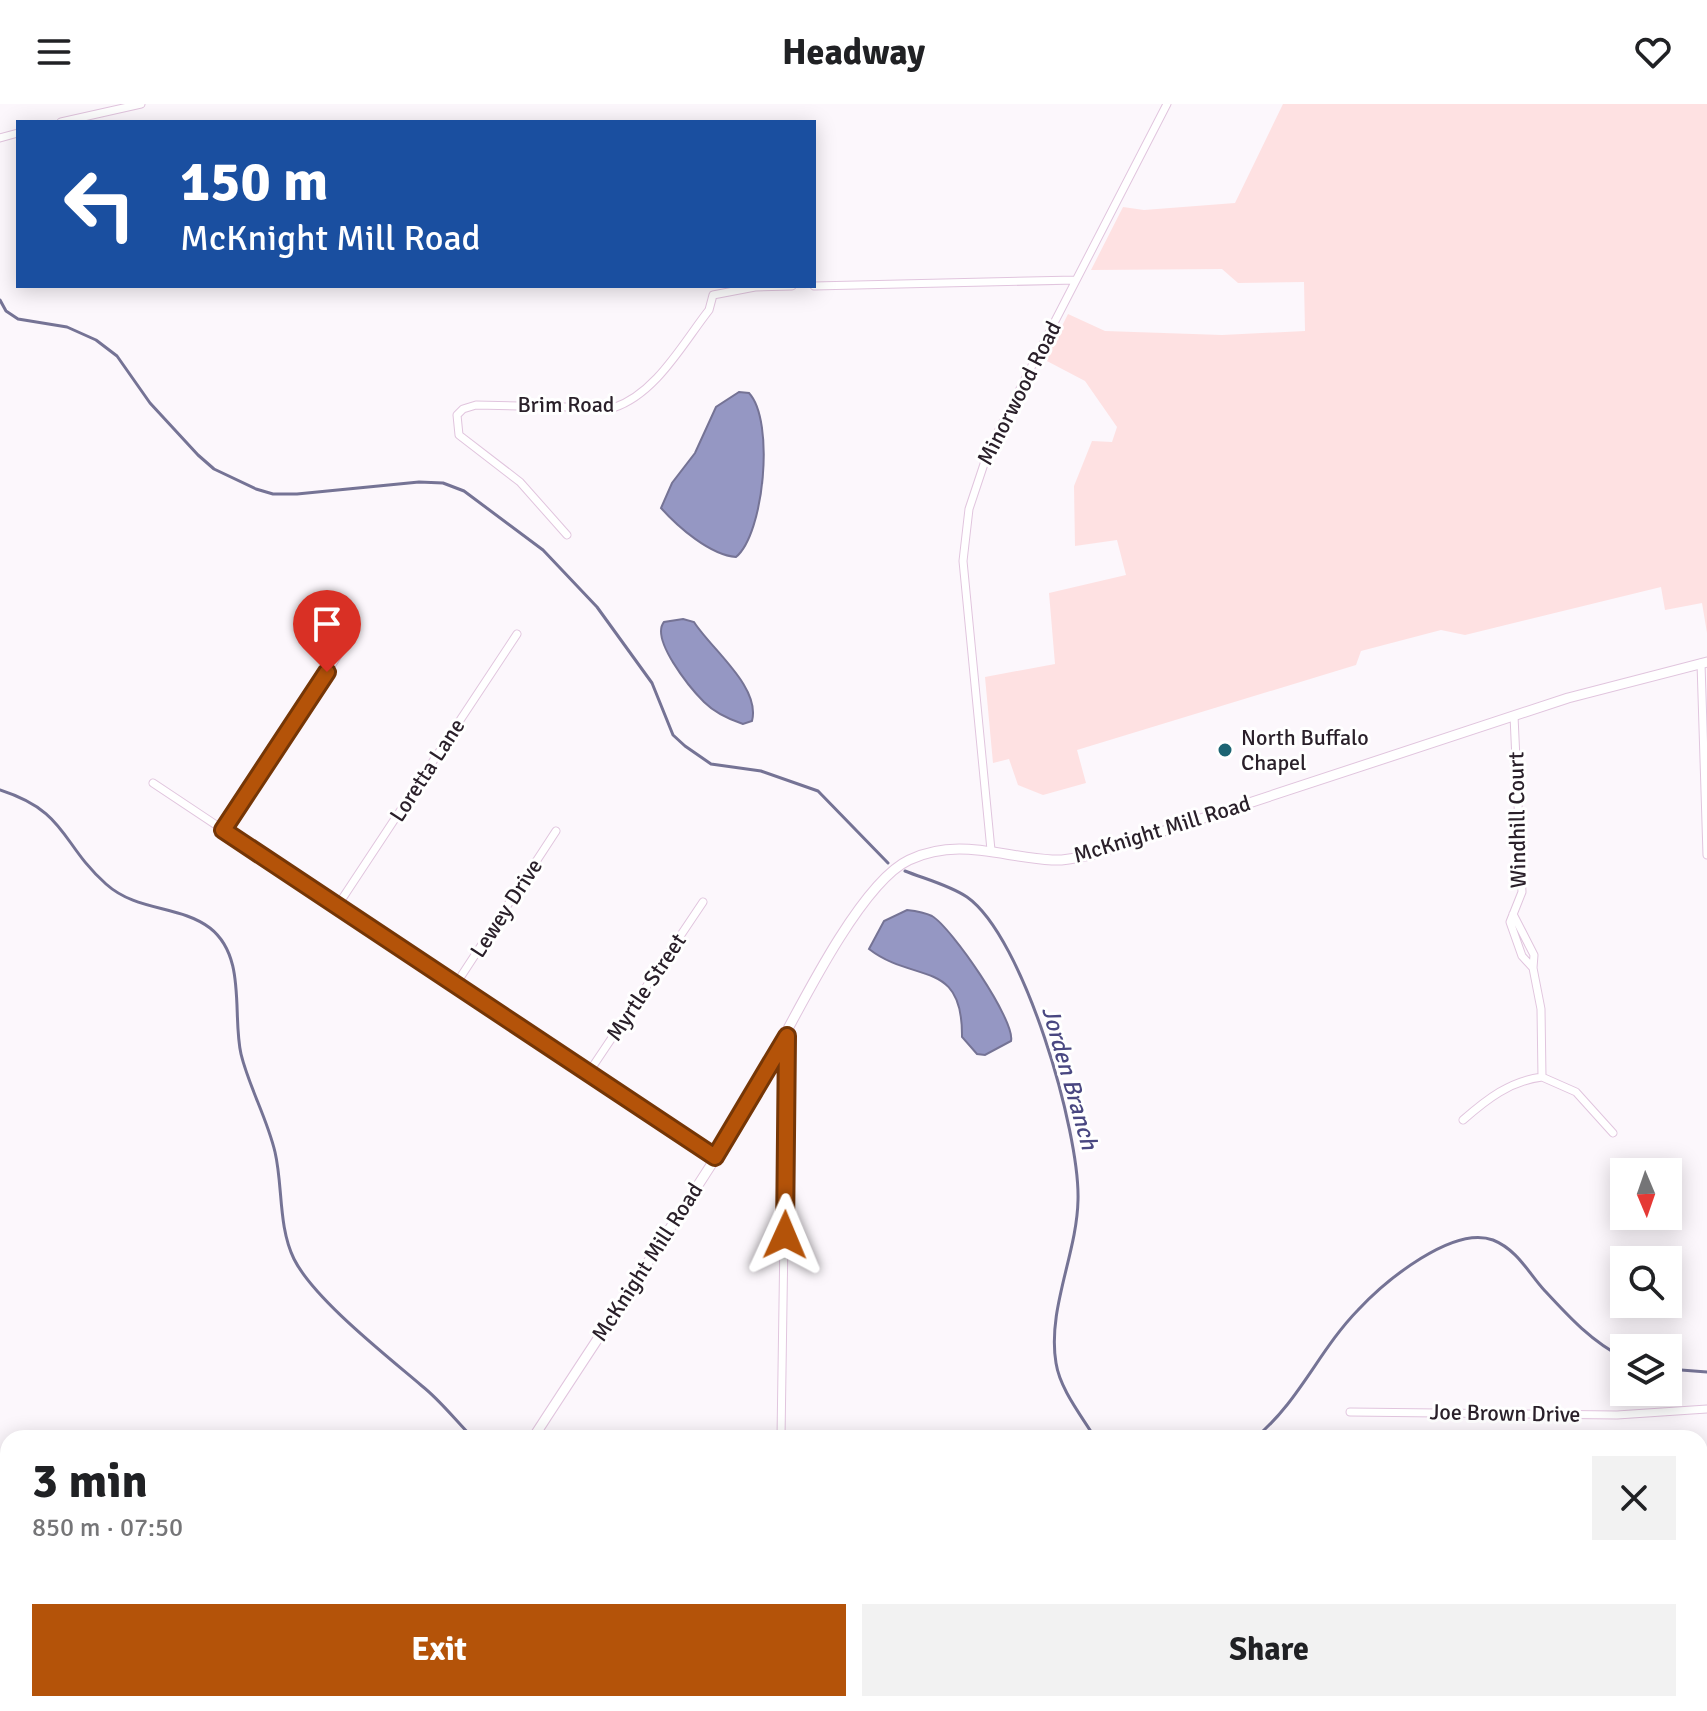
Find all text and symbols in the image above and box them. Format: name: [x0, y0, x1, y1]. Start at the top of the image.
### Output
icon: menu: [32, 30, 76, 74]
text: Headway: [782, 30, 925, 75]
icon: heart: [1631, 30, 1675, 74]
text: 150 m: [180, 147, 328, 216]
icon: left: [48, 152, 152, 256]
text: McKnight Mill Road: [180, 216, 481, 261]
street label: Minorwood Road: [971, 317, 1067, 469]
street label: Brim Road: [518, 391, 614, 418]
pin: [293, 590, 361, 672]
icon: arrive: [305, 602, 349, 646]
street label: Loretta Lane: [384, 713, 470, 827]
place label: North Buffalo Chapel: [1241, 724, 1369, 776]
marker: North Buffalo Chapel: [1216, 741, 1234, 759]
street label: Windhill Court: [1502, 751, 1532, 889]
street label: McKnight Mill Road: [1070, 789, 1254, 869]
street label: Lewey Drive: [464, 854, 548, 962]
street label: Myrtle Street: [600, 928, 692, 1046]
water label: Jorden Branch: [1035, 1003, 1105, 1154]
north arrow: [1610, 1158, 1682, 1230]
map controls: [1610, 1158, 1682, 1406]
street label: McKnight Mill Road: [586, 1178, 708, 1346]
position arrow: [743, 1193, 827, 1277]
button: search: [1610, 1246, 1682, 1318]
button: layers: [1610, 1334, 1682, 1406]
street label: Joe Brown Drive: [1429, 1398, 1581, 1428]
text: 3 min: [32, 1452, 148, 1511]
button: close: [1592, 1456, 1676, 1540]
text: 850 m · 07:50: [32, 1512, 183, 1544]
button: Exit: [32, 1604, 846, 1696]
button: Share: [862, 1604, 1676, 1696]

